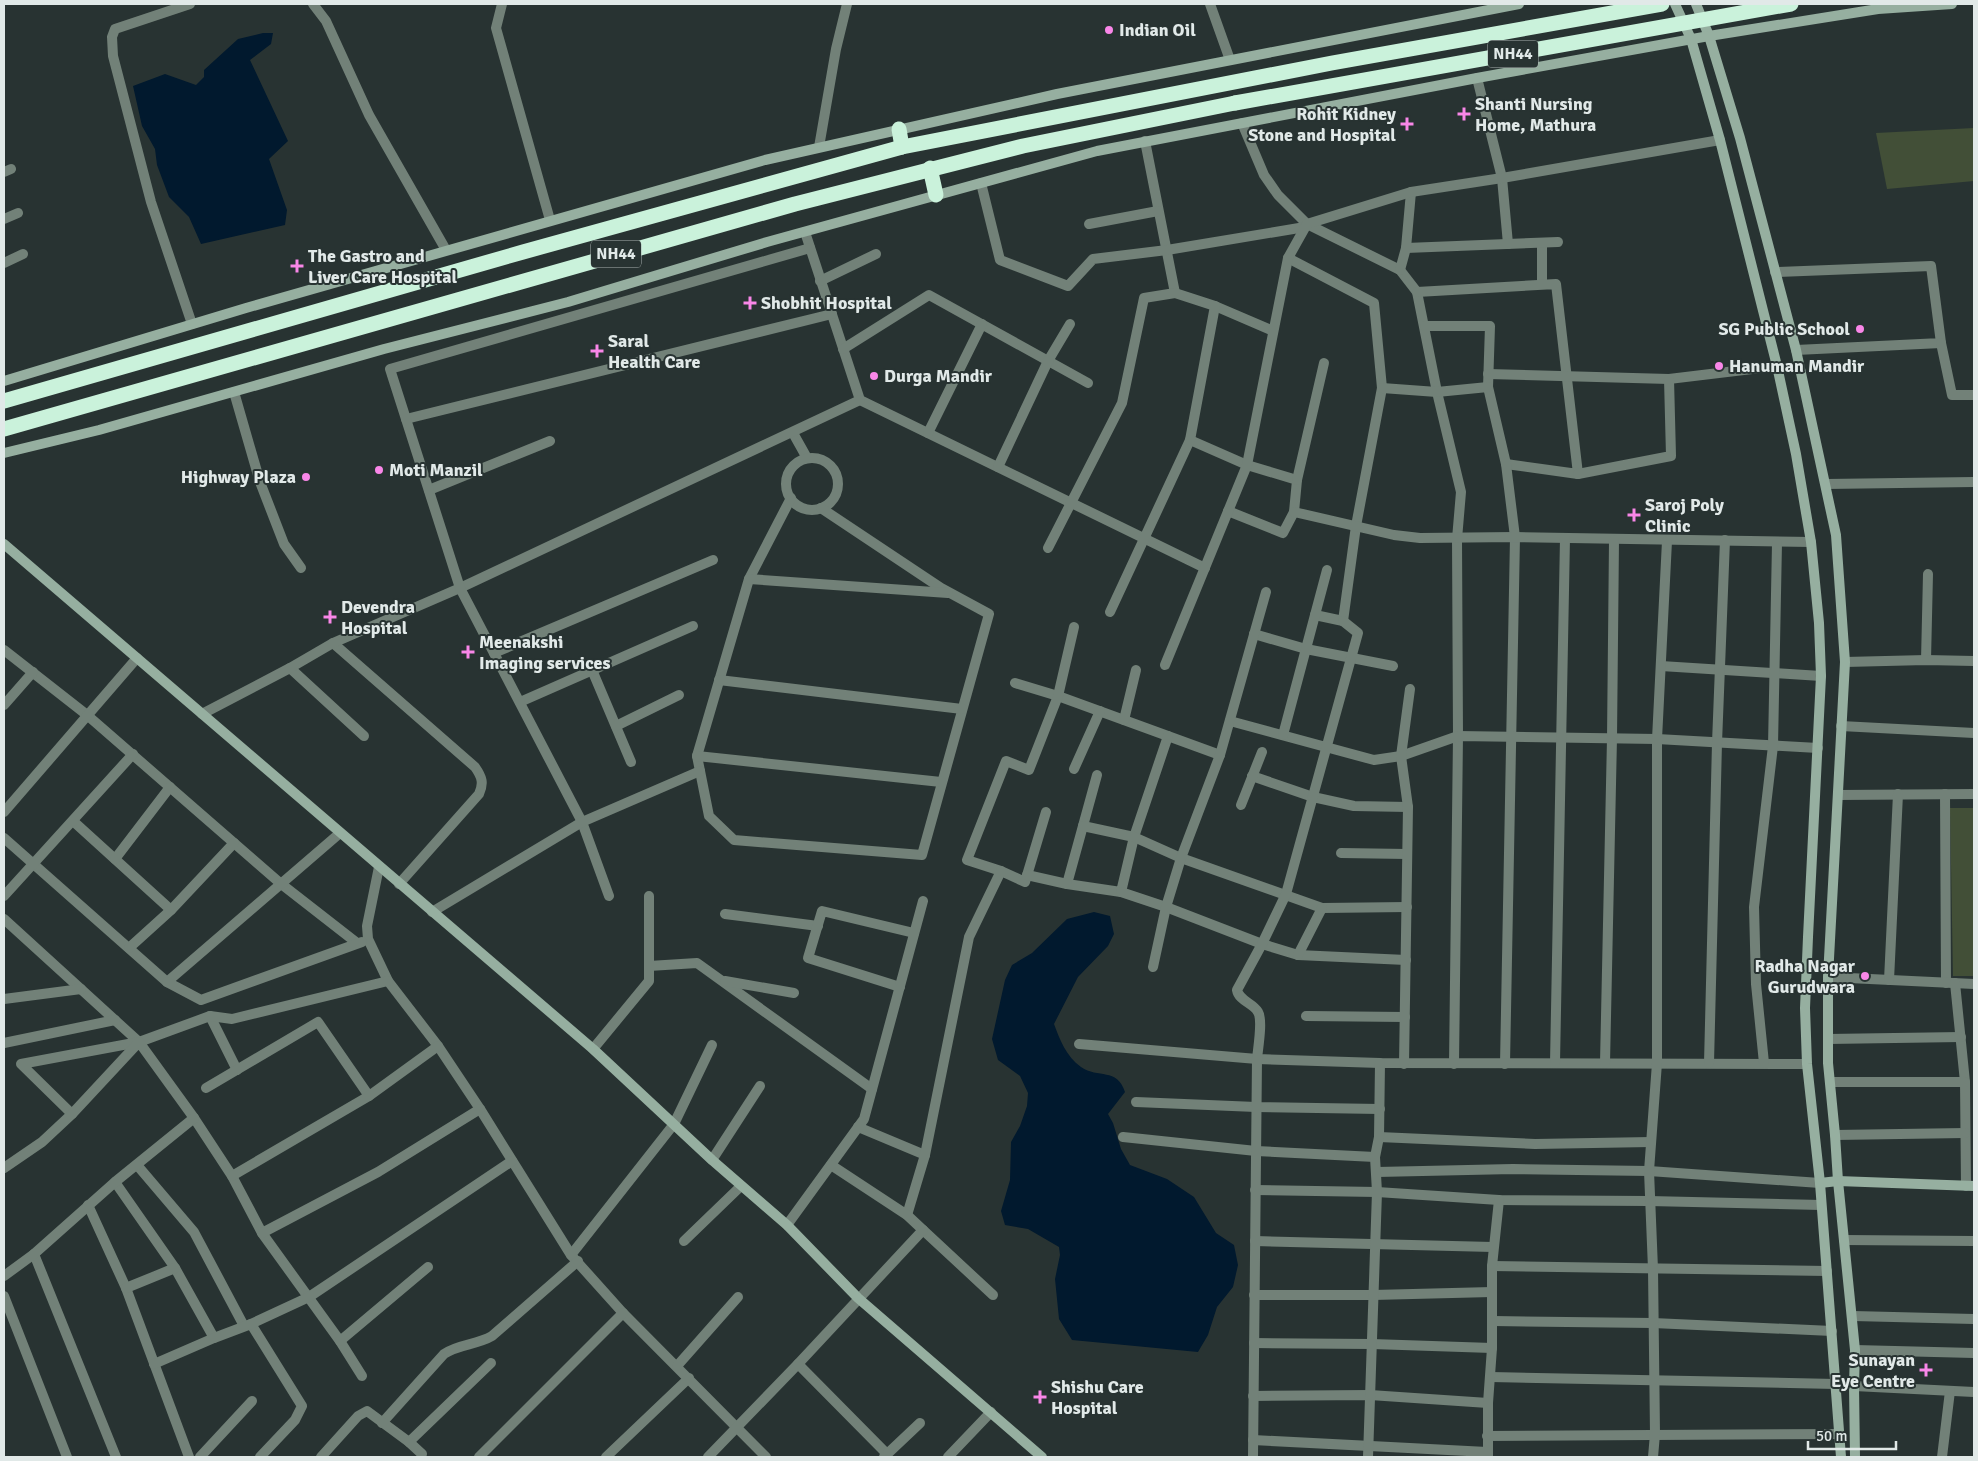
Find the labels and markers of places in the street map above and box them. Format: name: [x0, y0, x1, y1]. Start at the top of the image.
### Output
place label: Indian Oil: [1119, 19, 1196, 41]
marker: Indian Oil: [1103, 24, 1115, 36]
place label: Shanti Nursing Home, Mathura: [1475, 93, 1596, 136]
place label: Rohit Kidney Stone and Hospital: [1248, 103, 1396, 146]
marker: Shanti Nursing Home, Mathura: [1457, 107, 1471, 121]
marker: Rohit Kidney Stone and Hospital: [1400, 117, 1414, 131]
place label: The Gastro and Liver Care Hospital: [308, 245, 458, 288]
marker: The Gastro and Liver Care Hospital: [290, 259, 304, 273]
place label: Shobhit Hospital: [761, 292, 892, 314]
marker: Shobhit Hospital: [743, 296, 757, 310]
place label: SG Public School: [1718, 318, 1850, 340]
marker: SG Public School: [1854, 323, 1866, 335]
place label: Saral Health Care: [608, 330, 700, 373]
marker: Saral Health Care: [590, 344, 604, 358]
place label: Hanuman Mandir: [1729, 355, 1865, 377]
marker: Hanuman Mandir: [1713, 360, 1725, 372]
place label: Durga Mandir: [884, 365, 993, 387]
marker: Durga Mandir: [868, 370, 880, 382]
place label: Moti Manzil: [389, 459, 483, 481]
marker: Moti Manzil: [373, 464, 385, 476]
place label: Highway Plaza: [181, 466, 296, 488]
marker: Highway Plaza: [300, 471, 312, 483]
place label: Saroj Poly Clinic: [1645, 494, 1724, 537]
marker: Saroj Poly Clinic: [1627, 508, 1641, 522]
place label: Devendra Hospital: [341, 596, 415, 639]
marker: Devendra Hospital: [323, 610, 337, 624]
place label: Meenakshi Imaging services: [479, 631, 611, 674]
marker: Meenakshi Imaging services: [461, 645, 475, 659]
place label: Radha Nagar Gurudwara: [1755, 955, 1856, 998]
marker: Radha Nagar Gurudwara: [1859, 970, 1871, 982]
place label: Sunayan Eye Centre: [1831, 1349, 1915, 1392]
marker: Sunayan Eye Centre: [1919, 1363, 1933, 1377]
place label: Shishu Care Hospital: [1051, 1376, 1144, 1419]
marker: Shishu Care Hospital: [1033, 1390, 1047, 1404]

